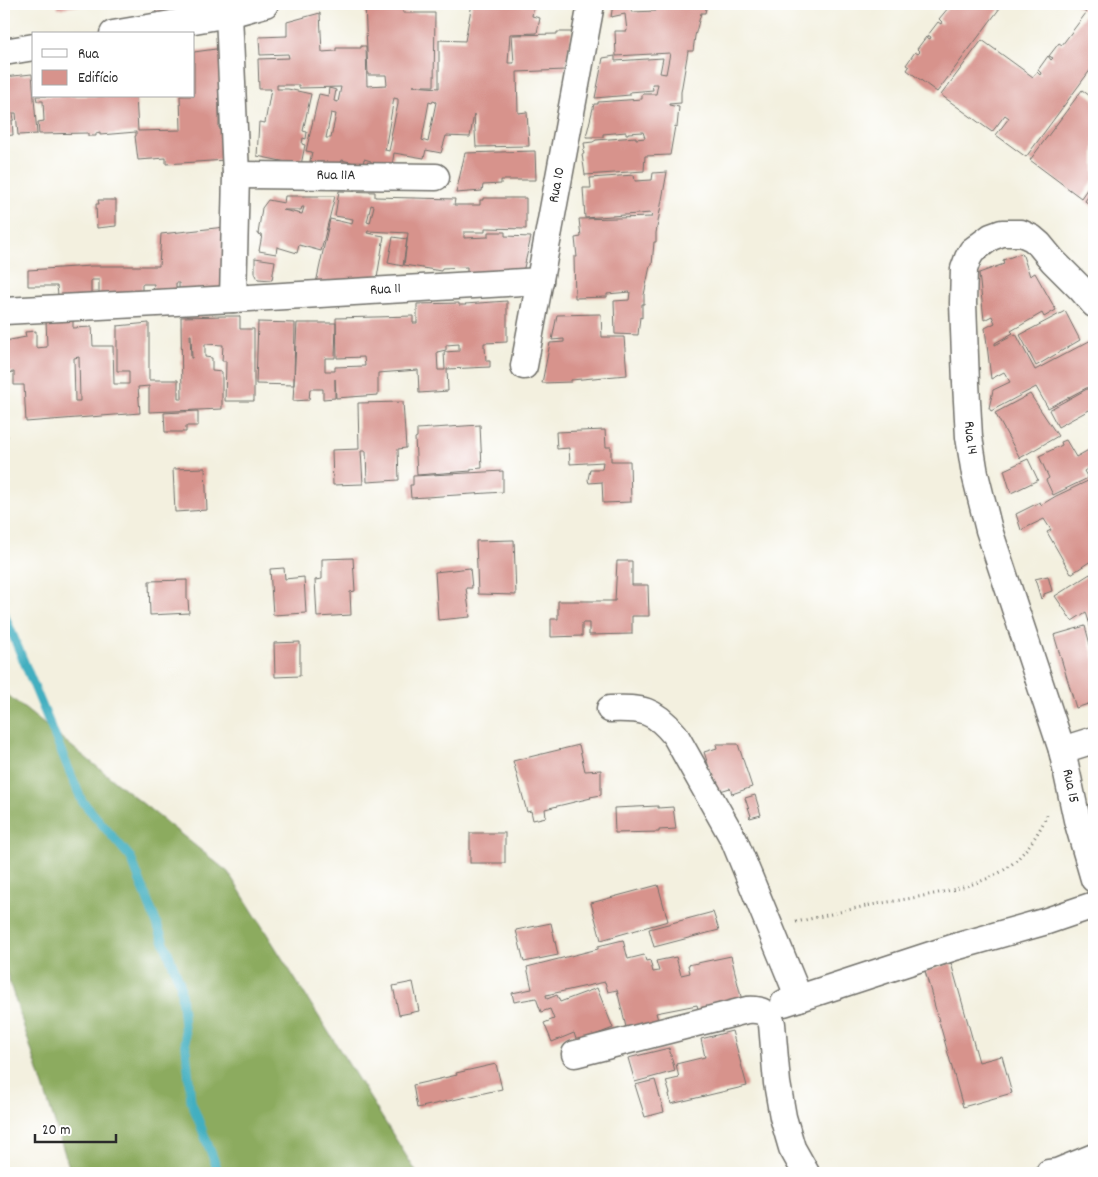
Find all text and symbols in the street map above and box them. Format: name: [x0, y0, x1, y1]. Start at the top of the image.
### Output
legend: [32, 32, 195, 98]
text: Rua: [78, 44, 100, 66]
text: Edifício: [78, 68, 118, 90]
street label: Rua 11A: [316, 165, 356, 187]
street label: Rua 10: [543, 165, 572, 205]
street label: Rua 11: [369, 278, 401, 302]
street label: Rua 14: [957, 421, 983, 456]
street label: Rua 15: [1055, 767, 1084, 805]
scale bar: [35, 1112, 116, 1144]
text: 20 m: [42, 1120, 70, 1142]

